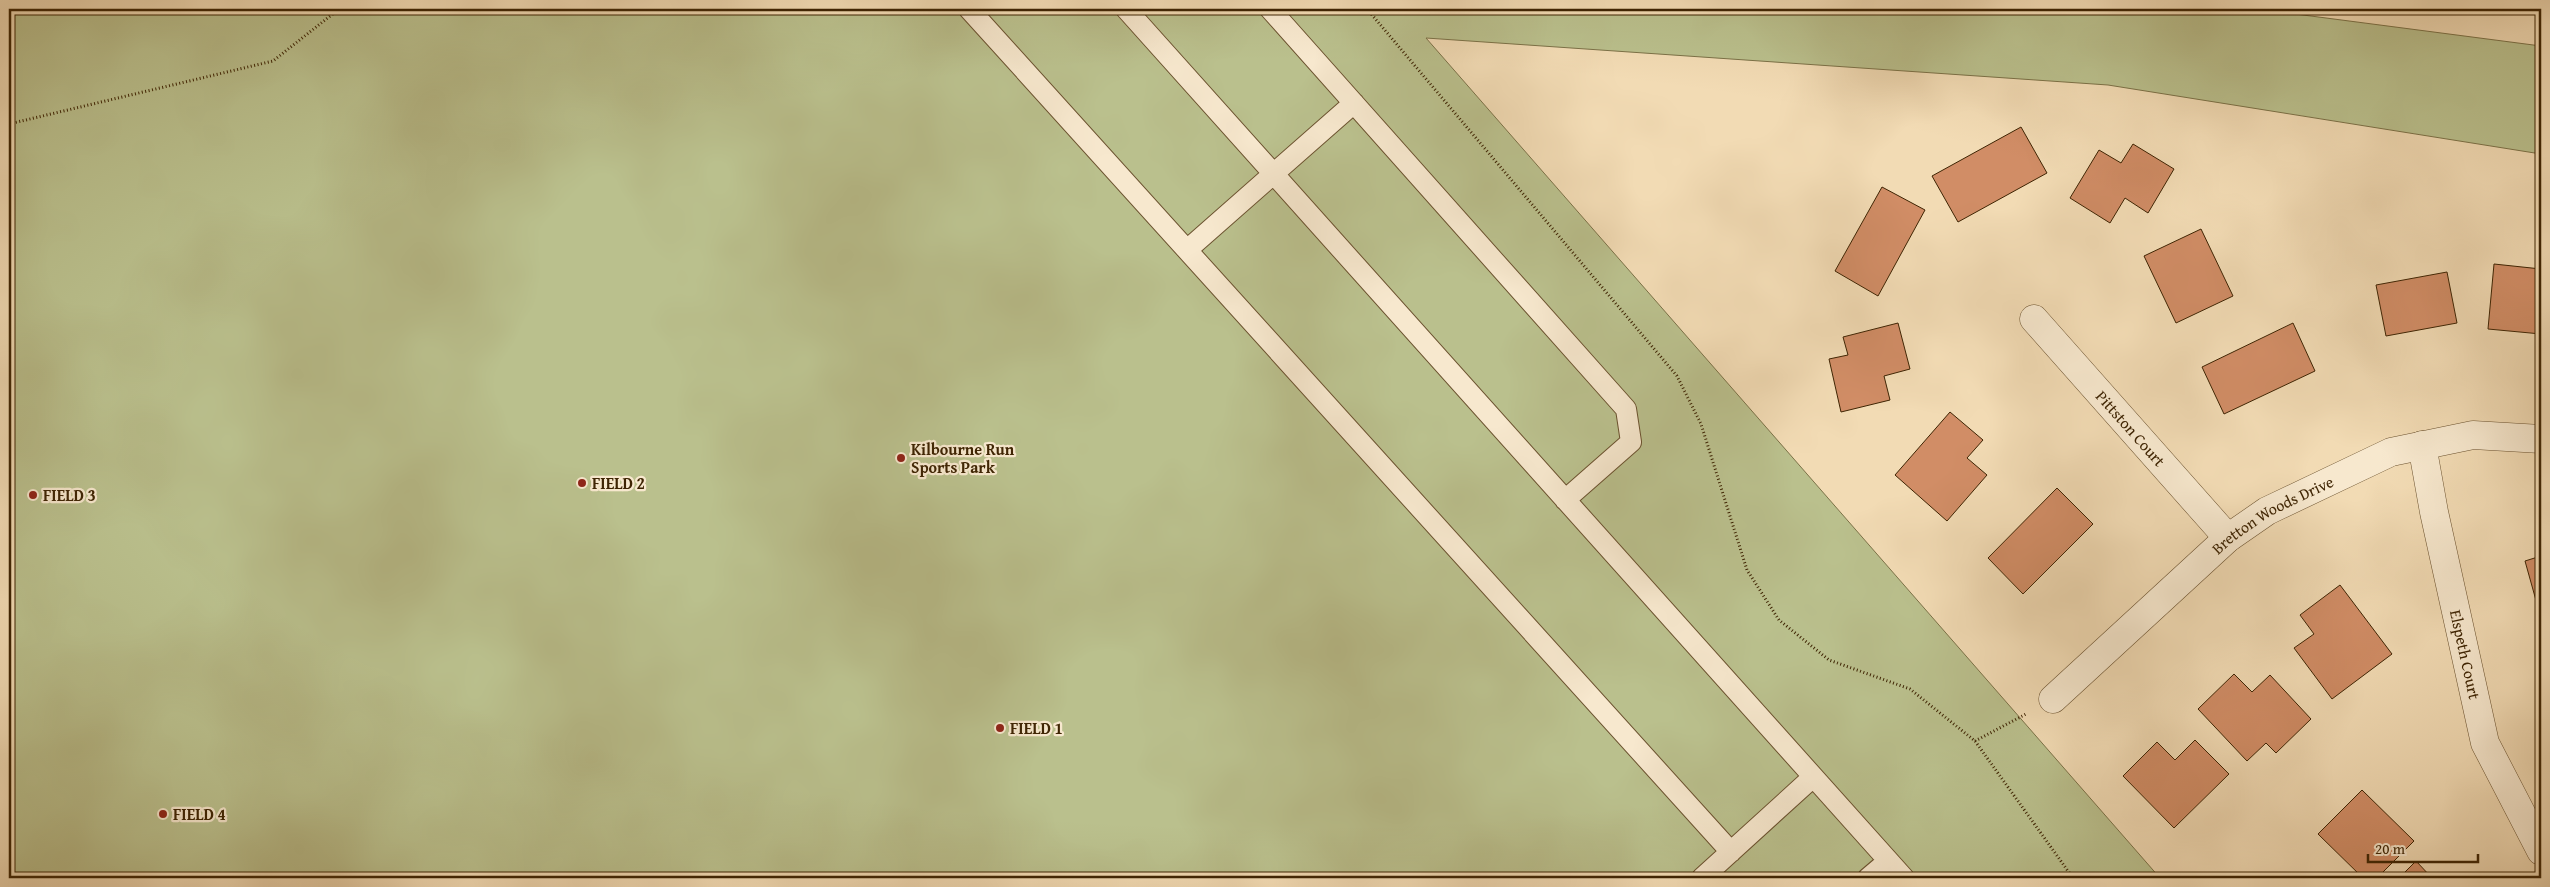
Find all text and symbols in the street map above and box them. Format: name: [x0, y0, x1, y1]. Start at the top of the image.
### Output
street label: Pittston Court: [2090, 385, 2171, 472]
place label: Kilbourne Run Sports Park: [911, 437, 1015, 479]
marker: Kilbourne Run Sports Park: [895, 452, 907, 464]
street label: Bretton Woods Drive: [2206, 469, 2337, 560]
place label: FIELD 2: [592, 471, 645, 495]
marker: FIELD 2: [576, 477, 588, 489]
place label: FIELD 3: [43, 483, 96, 507]
marker: FIELD 3: [27, 489, 39, 501]
street label: Elspeth Court: [2444, 607, 2487, 702]
place label: FIELD 1: [1010, 716, 1063, 740]
marker: FIELD 1: [994, 722, 1006, 734]
place label: FIELD 4: [173, 802, 226, 826]
marker: FIELD 4: [157, 808, 169, 820]
scale bar: [2368, 832, 2478, 864]
text: 20 m: [2375, 838, 2406, 859]

